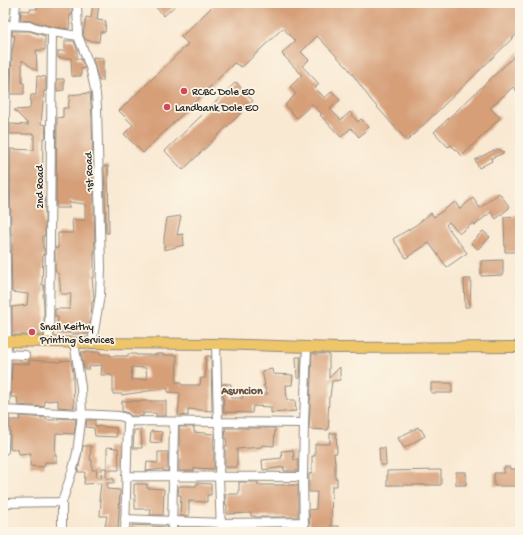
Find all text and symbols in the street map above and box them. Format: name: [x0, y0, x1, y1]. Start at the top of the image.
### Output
marker: RCBC Dole EO: [179, 86, 189, 96]
place label: RCBC Dole EO: [192, 87, 255, 99]
marker: Landbank Dole EO: [162, 102, 172, 112]
place label: Landbank Dole EO: [175, 103, 259, 115]
street label: 1st Road: [83, 150, 97, 193]
street label: 2nd Road: [35, 164, 47, 209]
place label: Snail Keithy Printing Services: [39, 322, 115, 347]
marker: Snail Keithy Printing Services: [27, 327, 37, 337]
district label: Asuncion: [220, 385, 263, 399]

